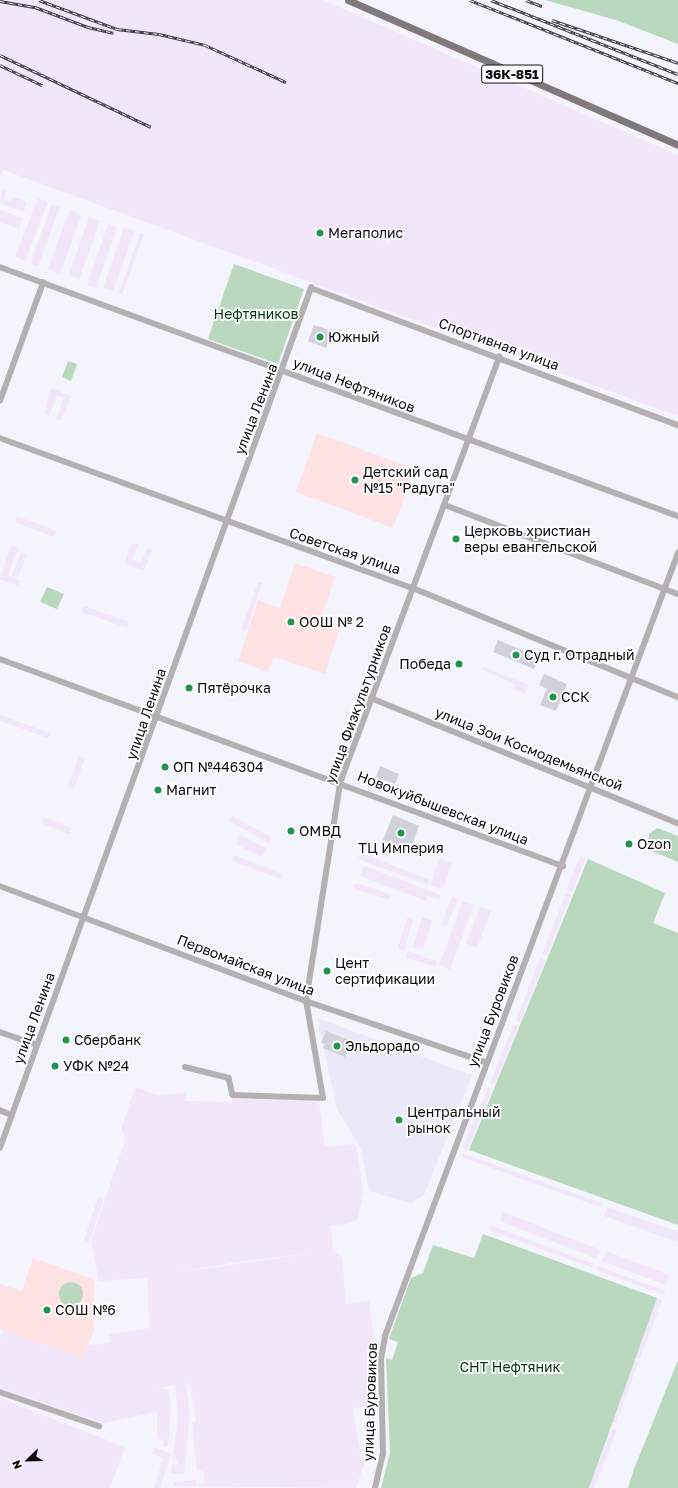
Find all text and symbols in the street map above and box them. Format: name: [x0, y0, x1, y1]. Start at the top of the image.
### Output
road number: 36К-851: [481, 63, 543, 85]
place label: Мегаполис: [328, 225, 403, 241]
marker: Мегаполис: [315, 228, 325, 238]
park label: Нефтяников: [214, 306, 298, 322]
street label: Спортивная улица: [436, 314, 562, 374]
place label: Южный: [328, 329, 380, 345]
marker: Южный: [315, 332, 325, 342]
street label: улица Нефтяников: [291, 354, 417, 416]
street label: улица Ленина: [231, 361, 281, 457]
place label: Детский сад №15 "Радуга": [363, 464, 455, 496]
marker: Детский сад №15 "Радуга": [350, 475, 360, 485]
place label: Церковь христиан веры евангельской: [464, 523, 597, 556]
street label: Советская улица: [287, 524, 403, 578]
marker: Церковь христиан веры евангельской: [451, 534, 461, 544]
place label: ООШ № 2: [299, 614, 364, 630]
marker: ООШ № 2: [286, 617, 296, 627]
street label: улица Физкультурников: [321, 622, 395, 786]
place label: Суд г. Отрадный: [524, 647, 635, 663]
marker: Суд г. Отрадный: [511, 650, 521, 660]
place label: Победа: [399, 656, 451, 672]
marker: Победа: [454, 659, 464, 669]
street label: улица Ленина: [122, 666, 170, 762]
place label: Пятёрочка: [197, 680, 271, 696]
marker: Пятёрочка: [184, 683, 194, 693]
place label: ССК: [561, 689, 590, 705]
marker: ССК: [548, 692, 558, 702]
street label: улица Зои Космодемьянской: [433, 704, 625, 794]
place label: ОП №446304: [173, 759, 264, 775]
marker: ОП №446304: [160, 762, 170, 772]
street label: Новокуйбышевская улица: [355, 768, 531, 848]
place label: Магнит: [166, 782, 216, 798]
marker: Магнит: [153, 785, 163, 795]
place label: ОМВД: [299, 823, 341, 839]
marker: ОМВД: [286, 826, 296, 836]
marker: ТЦ Империя: [396, 828, 406, 838]
place label: Ozon: [637, 836, 671, 852]
marker: Ozon: [624, 839, 634, 849]
place label: ТЦ Империя: [358, 840, 444, 856]
street label: Первомайская улица: [175, 931, 317, 999]
street label: улица Буровиков: [464, 953, 522, 1069]
place label: Цент сертификации: [335, 955, 435, 988]
marker: Цент сертификации: [322, 966, 332, 976]
street label: улица Ленина: [10, 970, 58, 1066]
place label: Сбербанк: [74, 1032, 141, 1048]
marker: Сбербанк: [61, 1035, 71, 1045]
place label: Эльдорадо: [345, 1038, 420, 1054]
marker: Эльдорадо: [332, 1041, 342, 1051]
place label: УФК №24: [63, 1058, 129, 1074]
marker: УФК №24: [50, 1061, 60, 1071]
place label: Центральный рынок: [407, 1104, 500, 1136]
marker: Центральный рынок: [394, 1115, 404, 1125]
place label: СОШ №6: [55, 1302, 116, 1318]
marker: СОШ №6: [42, 1305, 52, 1315]
street label: улица Буровиков: [360, 1342, 380, 1462]
park label: СНТ Нефтяник: [459, 1359, 561, 1375]
north arrow: [8, 1440, 48, 1480]
text: N: [9, 1458, 24, 1471]

